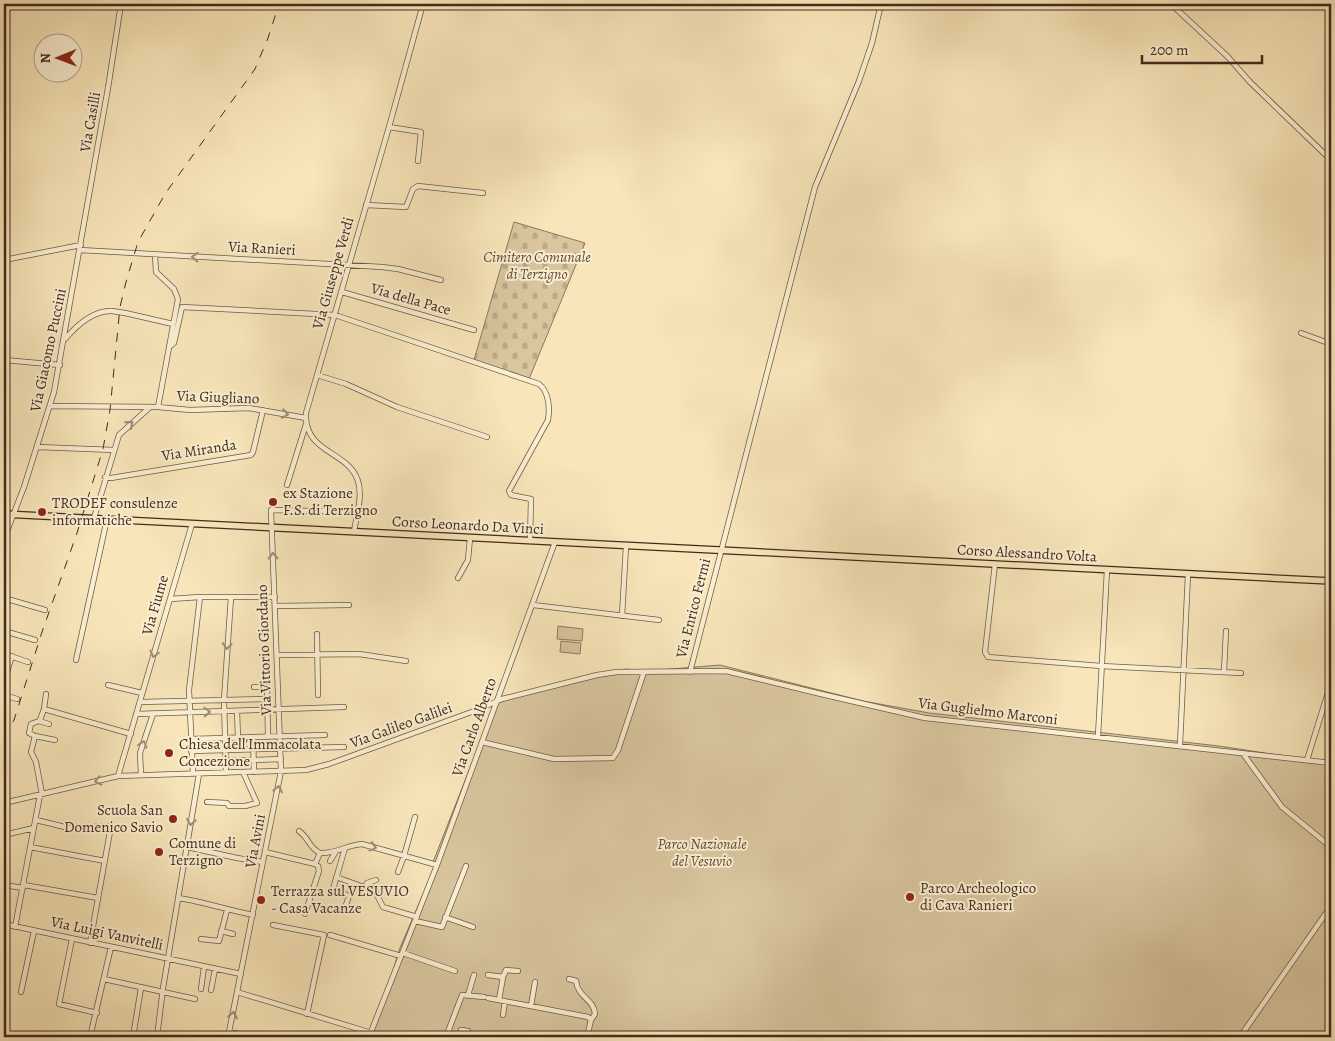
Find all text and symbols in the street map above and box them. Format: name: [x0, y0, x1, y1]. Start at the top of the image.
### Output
north arrow: [32, 32, 82, 82]
scale bar: [1142, 32, 1262, 64]
text: 200 m: [1150, 40, 1189, 60]
text: N: [36, 53, 55, 63]
street label: Via Casilli: [75, 90, 105, 155]
street label: Via Giuseppe Verdi: [307, 215, 359, 332]
street label: Via Ranieri: [227, 236, 296, 260]
park label: Cimitero Comunale di Terzigno: [483, 247, 591, 284]
one-way arrow: [191, 252, 199, 263]
street label: Via della Pace: [368, 278, 454, 320]
street label: Via Giacomo Puccini: [25, 286, 71, 415]
street label: Via Giugliano: [175, 386, 260, 408]
one-way arrow: [281, 408, 289, 419]
one-way arrow: [125, 421, 134, 430]
street label: Via Miranda: [159, 434, 238, 466]
place label: ex Stazione F.S. di Terzigno: [283, 483, 378, 520]
place label: TRODEF consulenze informatiche: [52, 493, 178, 530]
marker: ex Stazione F.S. di Terzigno: [267, 496, 279, 508]
marker: TRODEF consulenze informatiche: [36, 506, 48, 518]
street label: Corso Leonardo Da Vinci: [392, 511, 544, 539]
street label: Corso Alessandro Volta: [957, 539, 1097, 567]
one-way arrow: [268, 552, 279, 560]
street label: Via Enrico Fermi: [671, 556, 715, 661]
street label: Via Fiume: [137, 572, 173, 638]
street label: Via Vittorio Giordano: [252, 584, 276, 717]
one-way arrow: [222, 642, 233, 650]
one-way arrow: [149, 650, 159, 658]
street label: Via Carlo Alberto: [447, 675, 501, 780]
street label: Via Guglielmo Marconi: [916, 692, 1059, 729]
street label: Via Galileo Galilei: [346, 697, 455, 753]
one-way arrow: [203, 706, 211, 717]
place label: Chiesa dell'Immacolata Concezione: [179, 734, 322, 771]
one-way arrow: [138, 740, 148, 748]
marker: Chiesa dell'Immacolata Concezione: [163, 747, 175, 759]
one-way arrow: [94, 775, 103, 786]
one-way arrow: [272, 784, 282, 793]
place label: Scuola San Domenico Savio: [64, 800, 163, 837]
street label: Via Avini: [240, 812, 270, 871]
marker: Scuola San Domenico Savio: [167, 813, 179, 825]
one-way arrow: [186, 818, 197, 826]
place label: Comune di Terzigno: [169, 833, 236, 870]
park label: Parco Nazionale del Vesuvio: [657, 834, 747, 871]
one-way arrow: [369, 841, 378, 852]
marker: Comune di Terzigno: [153, 846, 165, 858]
place label: Parco Archeologico di Cava Ranieri: [920, 878, 1036, 915]
place label: Terrazza sul VESUVIO - Casa Vacanze: [271, 881, 409, 918]
marker: Parco Archeologico di Cava Ranieri: [904, 891, 916, 903]
marker: Terrazza sul VESUVIO - Casa Vacanze: [255, 894, 267, 906]
street label: Via Luigi Vanvitelli: [48, 911, 165, 955]
one-way arrow: [227, 1010, 238, 1019]

